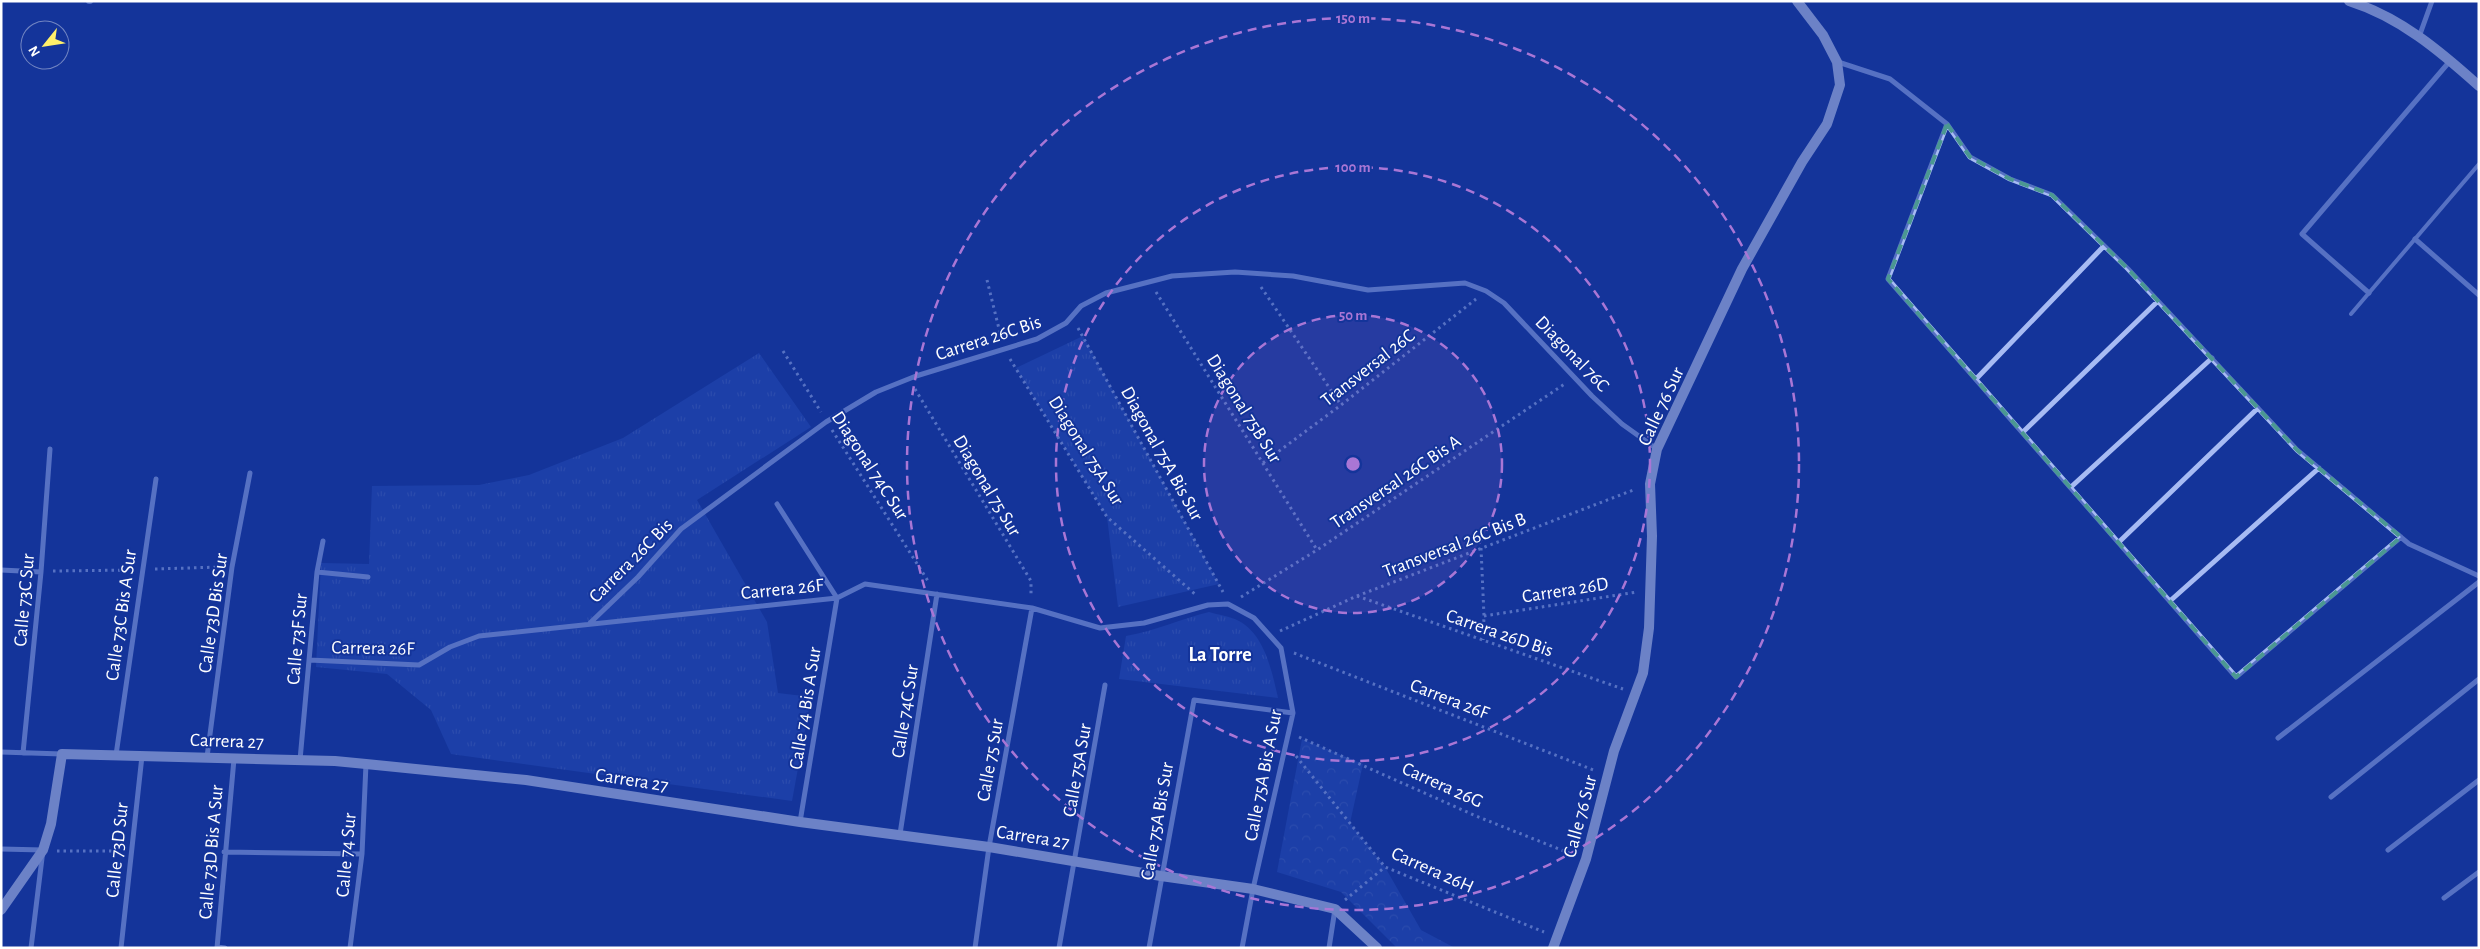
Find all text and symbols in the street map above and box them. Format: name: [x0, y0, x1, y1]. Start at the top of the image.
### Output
text: 150 m: [1336, 11, 1370, 26]
north arrow: [20, 20, 70, 70]
text: N: [26, 43, 43, 59]
text: 100 m: [1335, 160, 1371, 175]
text: 50 m: [1339, 308, 1367, 323]
street label: Carrera 26C Bis: [933, 312, 1044, 364]
street label: Diagonal 76C: [1531, 312, 1613, 396]
street label: Transversal 26C: [1317, 326, 1418, 411]
street label: Diagonal 75B Sur: [1203, 351, 1285, 467]
street label: Calle 76 Sur: [1635, 364, 1688, 449]
street label: Diagonal 75A Bis Sur: [1117, 384, 1206, 524]
street label: Diagonal 75A Sur: [1045, 393, 1127, 509]
street label: Diagonal 74C Sur: [828, 408, 912, 523]
street label: Diagonal 75 Sur: [949, 432, 1024, 540]
street label: Transversal 26C Bis A: [1327, 432, 1464, 533]
centre of rings: [1344, 455, 1362, 473]
street label: Transversal 26C Bis B: [1380, 509, 1529, 581]
street label: Carrera 26C Bis: [586, 516, 677, 607]
street label: Calle 73C Bis A Sur: [103, 548, 140, 682]
street label: Calle 73D Bis Sur: [196, 552, 231, 674]
street label: Calle 73C Sur: [11, 553, 38, 647]
street label: Carrera 26D: [1521, 574, 1610, 607]
street label: Carrera 26F: [740, 576, 825, 603]
street label: Calle 73F Sur: [284, 593, 311, 686]
street label: Carrera 26D Bis: [1443, 606, 1556, 661]
street label: Carrera 26F: [331, 638, 415, 659]
district label: La Torre: [1188, 645, 1252, 665]
street label: Calle 74 Bis A Sur: [786, 646, 825, 771]
street label: Calle 74C Sur: [889, 663, 922, 759]
street label: Carrera 26F: [1407, 676, 1492, 723]
street label: Calle 75A Bis A Sur: [1241, 708, 1286, 843]
street label: Calle 75 Sur: [974, 717, 1007, 803]
street label: Calle 75A Sur: [1060, 722, 1095, 818]
street label: Carrera 27: [190, 731, 264, 752]
street label: Carrera 26G: [1399, 759, 1486, 812]
street label: Calle 75A Bis Sur: [1138, 761, 1177, 882]
street label: Carrera 27: [594, 765, 670, 796]
street label: Calle 76 Sur: [1560, 773, 1601, 860]
street label: Calle 73D Bis A Sur: [196, 784, 227, 920]
street label: Calle 73D Sur: [103, 802, 132, 899]
street label: Calle 74 Sur: [333, 812, 360, 898]
street label: Carrera 27: [995, 822, 1071, 853]
street label: Carrera 26H: [1388, 844, 1476, 897]

